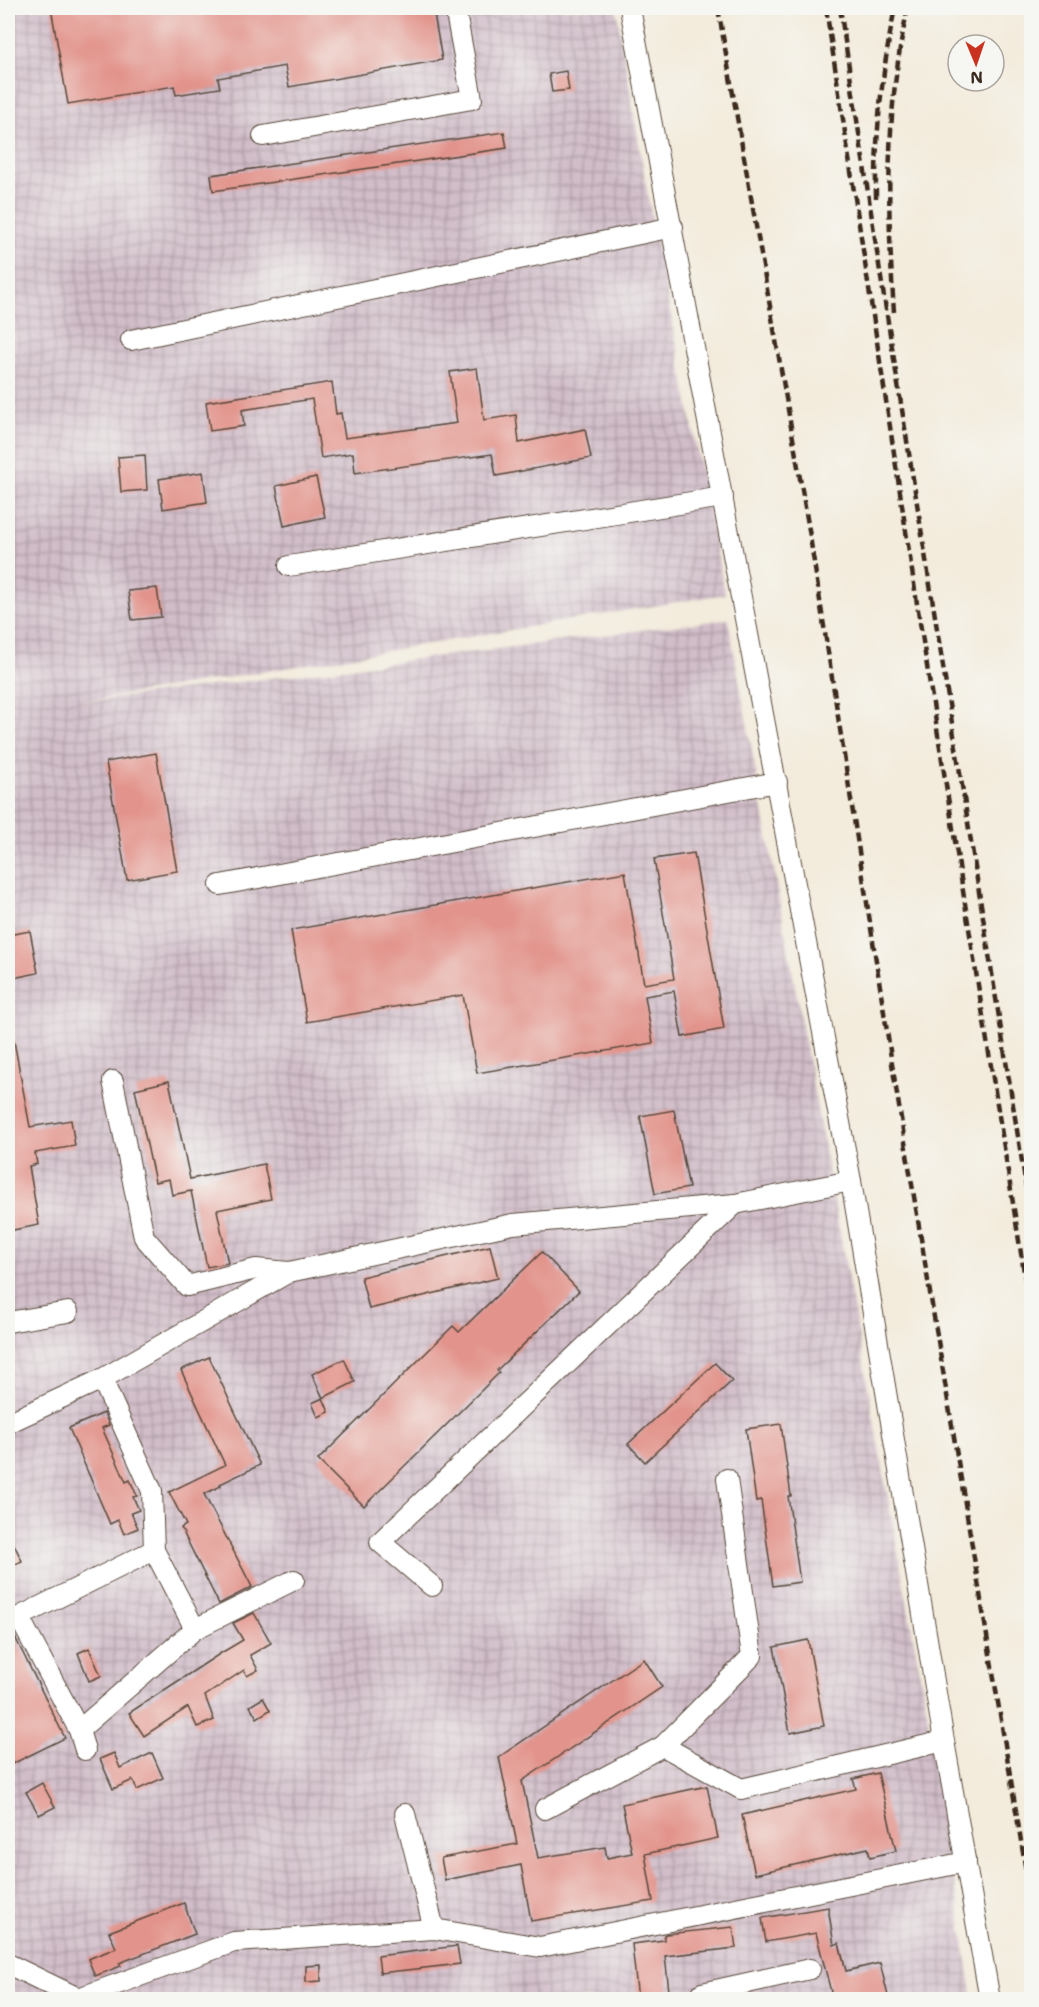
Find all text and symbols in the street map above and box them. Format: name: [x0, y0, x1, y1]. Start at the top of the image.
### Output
north arrow: [946, 33, 1006, 93]
text: N: [970, 67, 983, 88]

